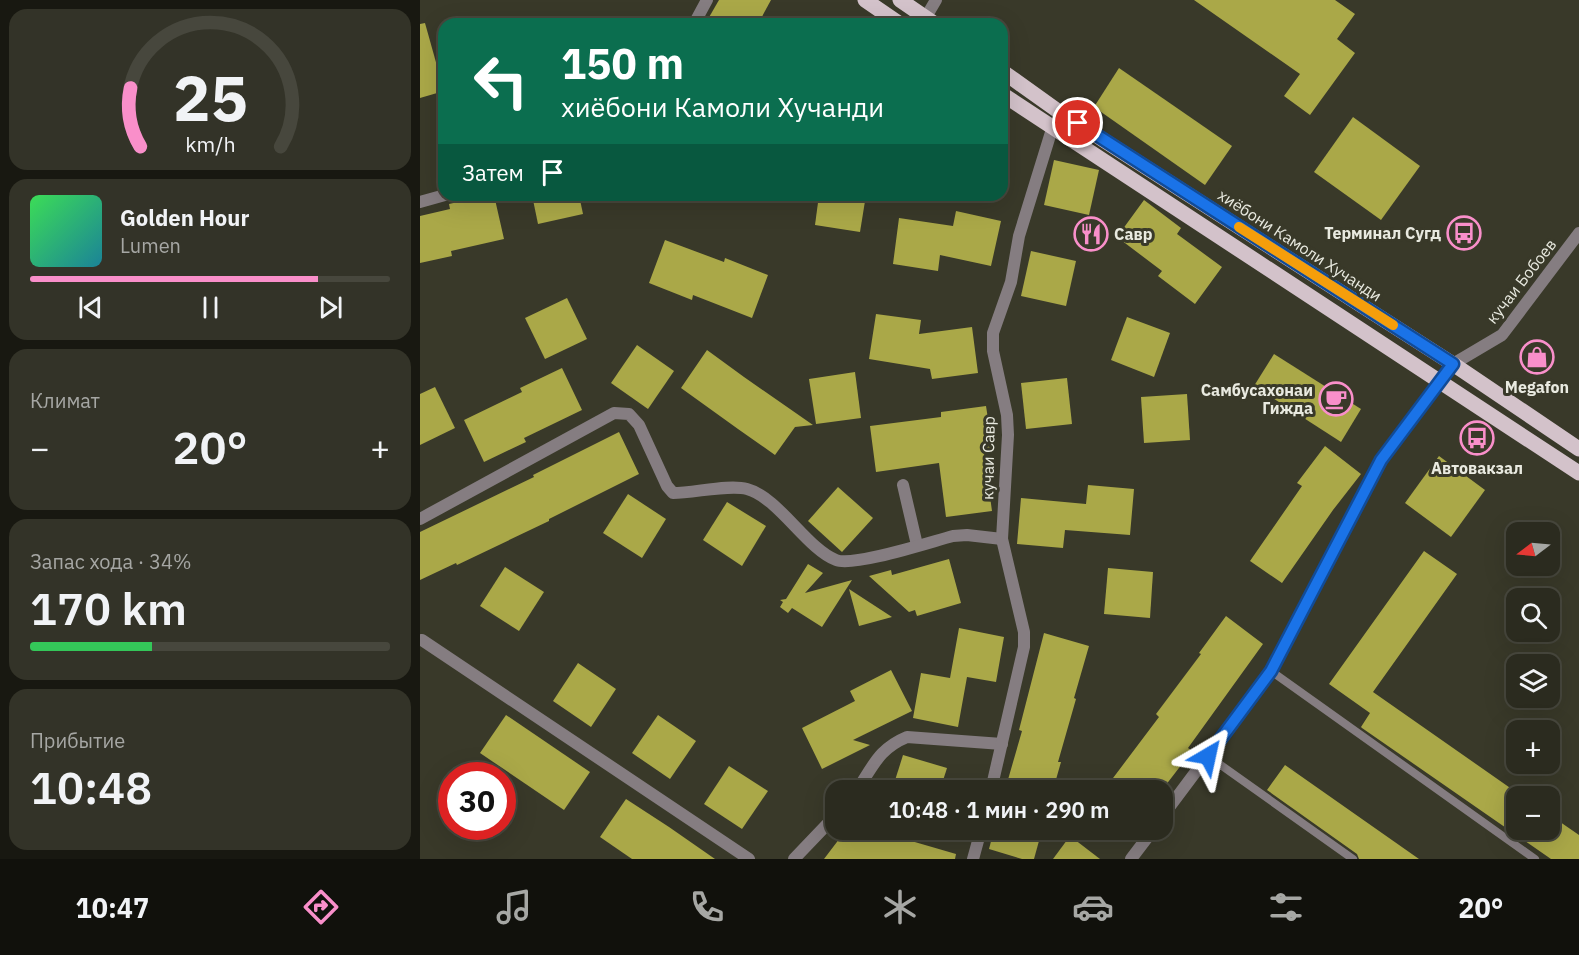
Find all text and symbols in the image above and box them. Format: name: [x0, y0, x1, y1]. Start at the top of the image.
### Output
text: 150 m: [561, 36, 684, 91]
icon: left: [462, 42, 540, 120]
text: 25: [173, 57, 247, 138]
text: хиёбони Камоли Хучанди: [561, 89, 884, 124]
pin: [1052, 97, 1103, 148]
icon: arrive: [1061, 106, 1094, 139]
text: km/h: [185, 130, 235, 158]
icon: arrive: [536, 156, 569, 189]
text: Затем: [462, 158, 524, 187]
street label: хиёбони Камоли Хучанди: [1214, 184, 1386, 306]
text: Golden Hour: [120, 203, 249, 232]
bus stop icon: Терминал Сугд: [1446, 215, 1482, 251]
restaurant icon: Савр: [1073, 216, 1109, 252]
place label: Терминал Сугд: [1324, 223, 1441, 243]
place label: Савр: [1114, 224, 1153, 244]
text: Lumen: [120, 232, 181, 259]
street label: кучаи Бобоев: [1482, 235, 1560, 327]
icon: previous: [74, 291, 107, 324]
icon: pause: [194, 291, 227, 324]
icon: next: [314, 291, 347, 324]
shop icon: Megafon: [1519, 339, 1555, 375]
place label: Megafon: [1505, 377, 1569, 397]
place label: Самбусахонаи Гижда: [1201, 380, 1313, 418]
cafe icon: Самбусахонаи Гижда: [1318, 381, 1354, 417]
text: Климат: [30, 387, 100, 414]
street label: кучаи Савр: [977, 416, 999, 500]
text: 20°: [172, 418, 248, 476]
bus stop icon: Автовакзал: [1459, 420, 1495, 456]
text: −: [30, 426, 50, 469]
text: +: [370, 426, 390, 469]
place label: Автовакзал: [1431, 458, 1523, 478]
north arrow: [1506, 522, 1560, 576]
map controls: [1506, 522, 1560, 840]
text: Запас хода · 34%: [30, 548, 192, 575]
text: 170 km: [30, 579, 187, 637]
button: search: [1506, 588, 1560, 642]
button: layers: [1506, 654, 1560, 708]
button: +: [1506, 720, 1560, 774]
position arrow: [1176, 724, 1240, 788]
text: Прибытие: [30, 727, 125, 754]
text: 10:48: [30, 758, 152, 816]
speed limit sign: 30: [438, 762, 516, 840]
button: −: [1506, 786, 1560, 840]
text: 10:48 · 1 мин · 290 m: [888, 795, 1110, 824]
icon: directions: [300, 886, 342, 928]
icon: music: [493, 886, 535, 928]
icon: phone: [686, 886, 728, 928]
icon: climate: [879, 886, 921, 928]
icon: car: [1072, 886, 1114, 928]
icon: filters: [1265, 886, 1307, 928]
text: 10:47: [76, 890, 149, 925]
text: 20°: [1458, 890, 1503, 925]

